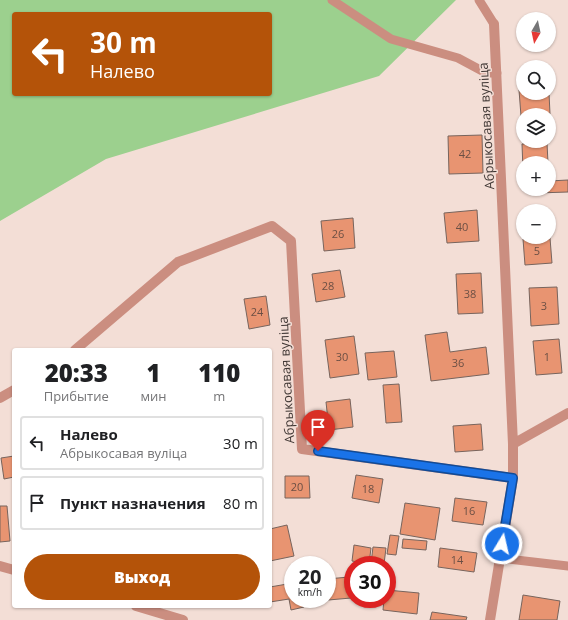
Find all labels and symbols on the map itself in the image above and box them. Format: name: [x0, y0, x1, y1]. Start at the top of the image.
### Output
north arrow: [516, 12, 556, 52]
street label: Абрыкосавая вуліца: [474, 62, 498, 190]
house number: 42: [459, 146, 471, 161]
house number: 40: [456, 219, 468, 234]
house number: 26: [332, 226, 344, 241]
house number: 5: [534, 243, 540, 258]
house number: 28: [322, 278, 334, 293]
house number: 38: [464, 286, 476, 301]
house number: 3: [541, 298, 547, 313]
house number: 24: [251, 304, 264, 319]
street label: Абрыкосавая вуліца: [274, 316, 298, 444]
house number: 30: [336, 349, 348, 364]
house number: 1: [544, 349, 550, 364]
house number: 36: [452, 355, 464, 370]
pin: [301, 410, 335, 451]
house number: 20: [291, 479, 303, 494]
house number: 18: [362, 481, 374, 496]
house number: 16: [463, 503, 475, 518]
position arrow: [481, 523, 523, 565]
house number: 14: [451, 552, 464, 567]
speed limit sign: 30: [344, 556, 396, 608]

